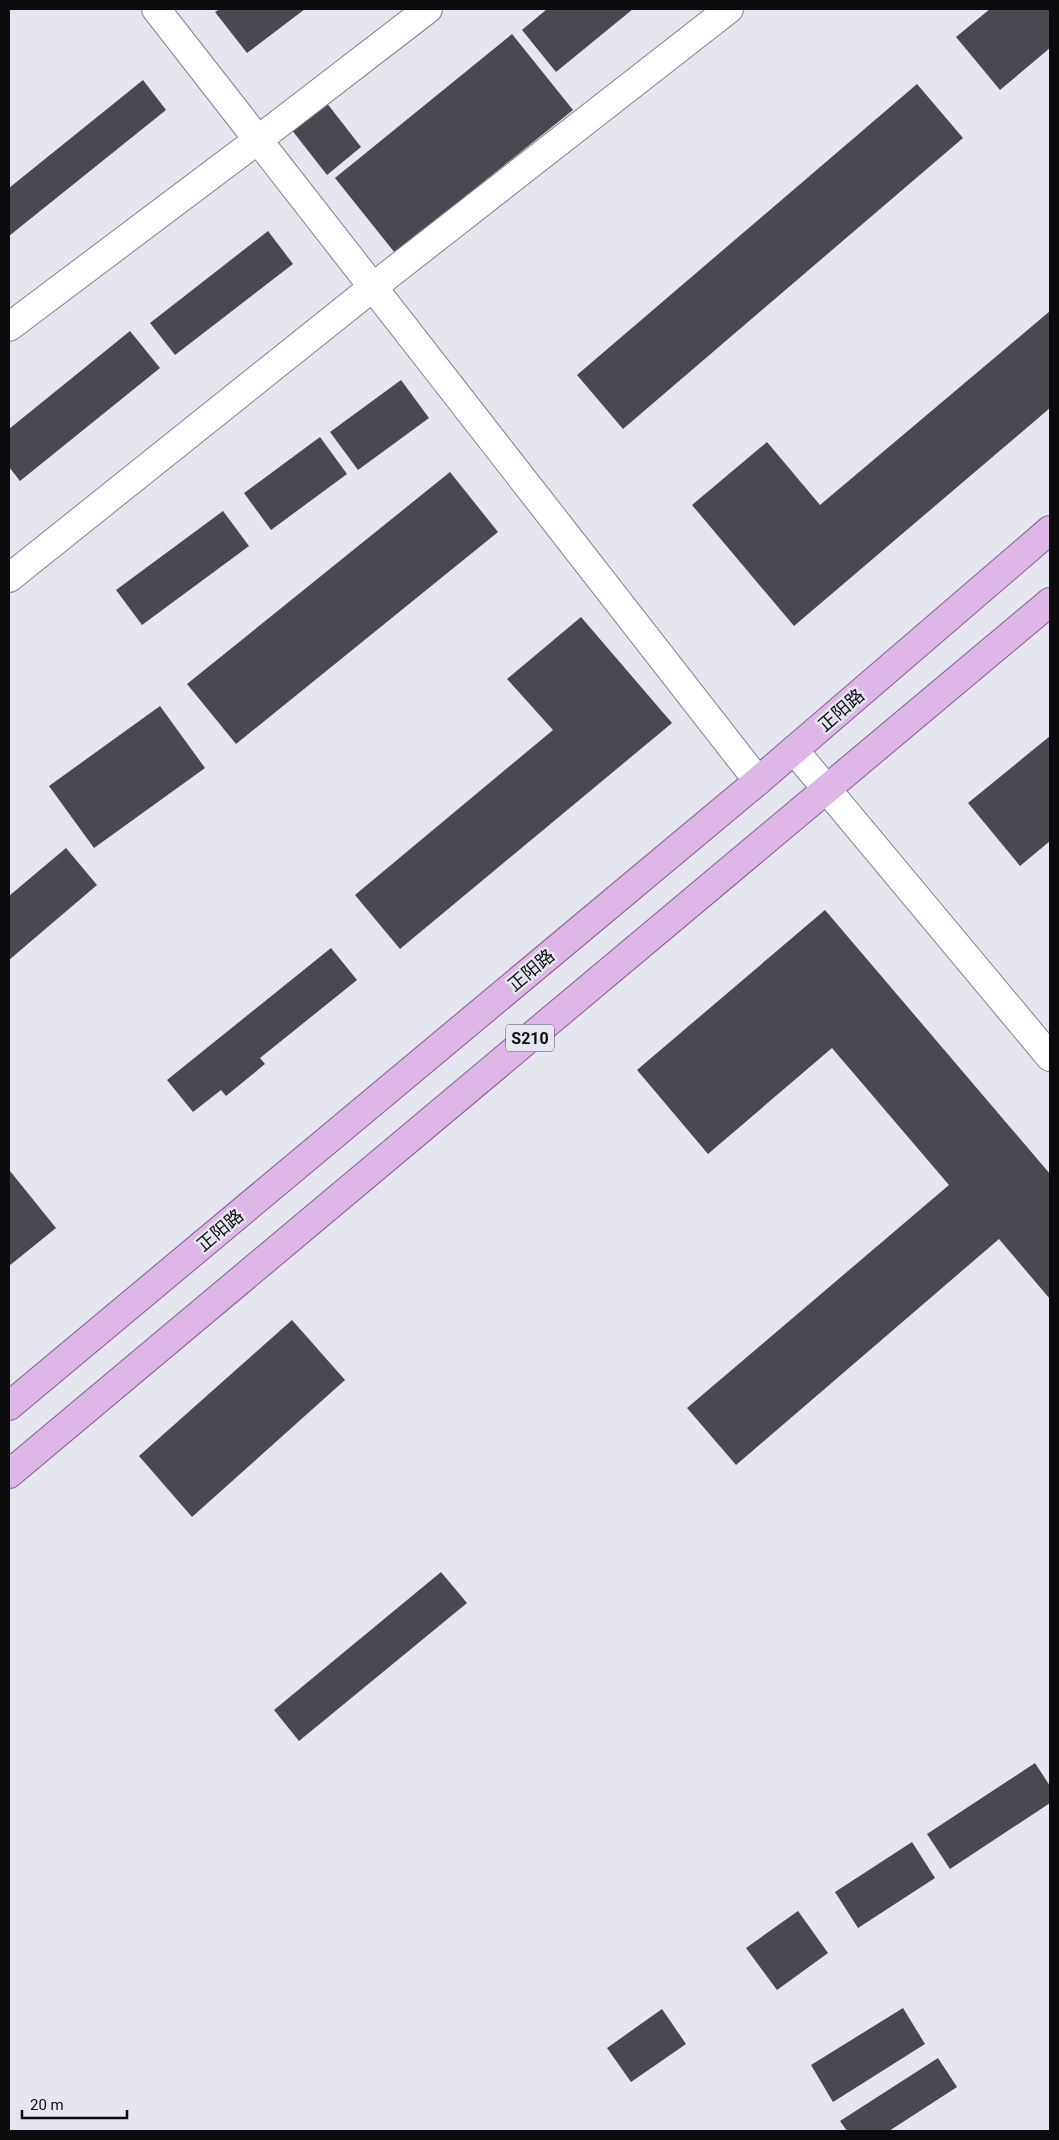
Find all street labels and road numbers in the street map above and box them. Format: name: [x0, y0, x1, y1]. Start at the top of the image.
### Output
street label: 正阳路: [814, 684, 868, 736]
street label: 正阳路: [504, 945, 558, 995]
road number: S210: [506, 1024, 554, 1052]
street label: 正阳路: [193, 1205, 247, 1255]

